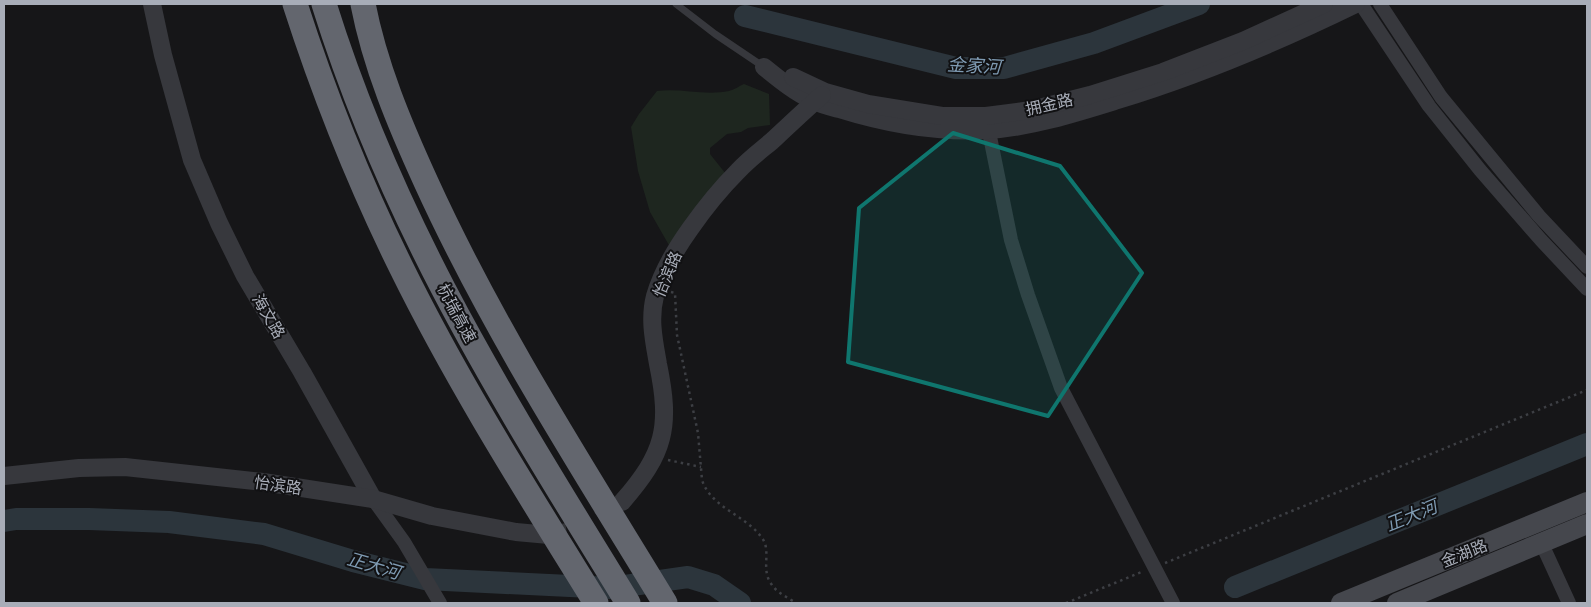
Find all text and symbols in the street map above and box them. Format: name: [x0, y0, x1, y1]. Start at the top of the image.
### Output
water label: 金家河: [946, 52, 1005, 79]
street label: 拥金路: [1023, 88, 1075, 120]
street label: 怡滨路: [647, 248, 687, 300]
street label: 杭瑞高速: [432, 280, 482, 346]
street label: 海文路: [247, 290, 291, 342]
street label: 怡滨路: [253, 471, 303, 499]
water label: 正大河: [1381, 493, 1443, 536]
street label: 金湖路: [1438, 534, 1490, 572]
water label: 正大河: [345, 546, 406, 585]

